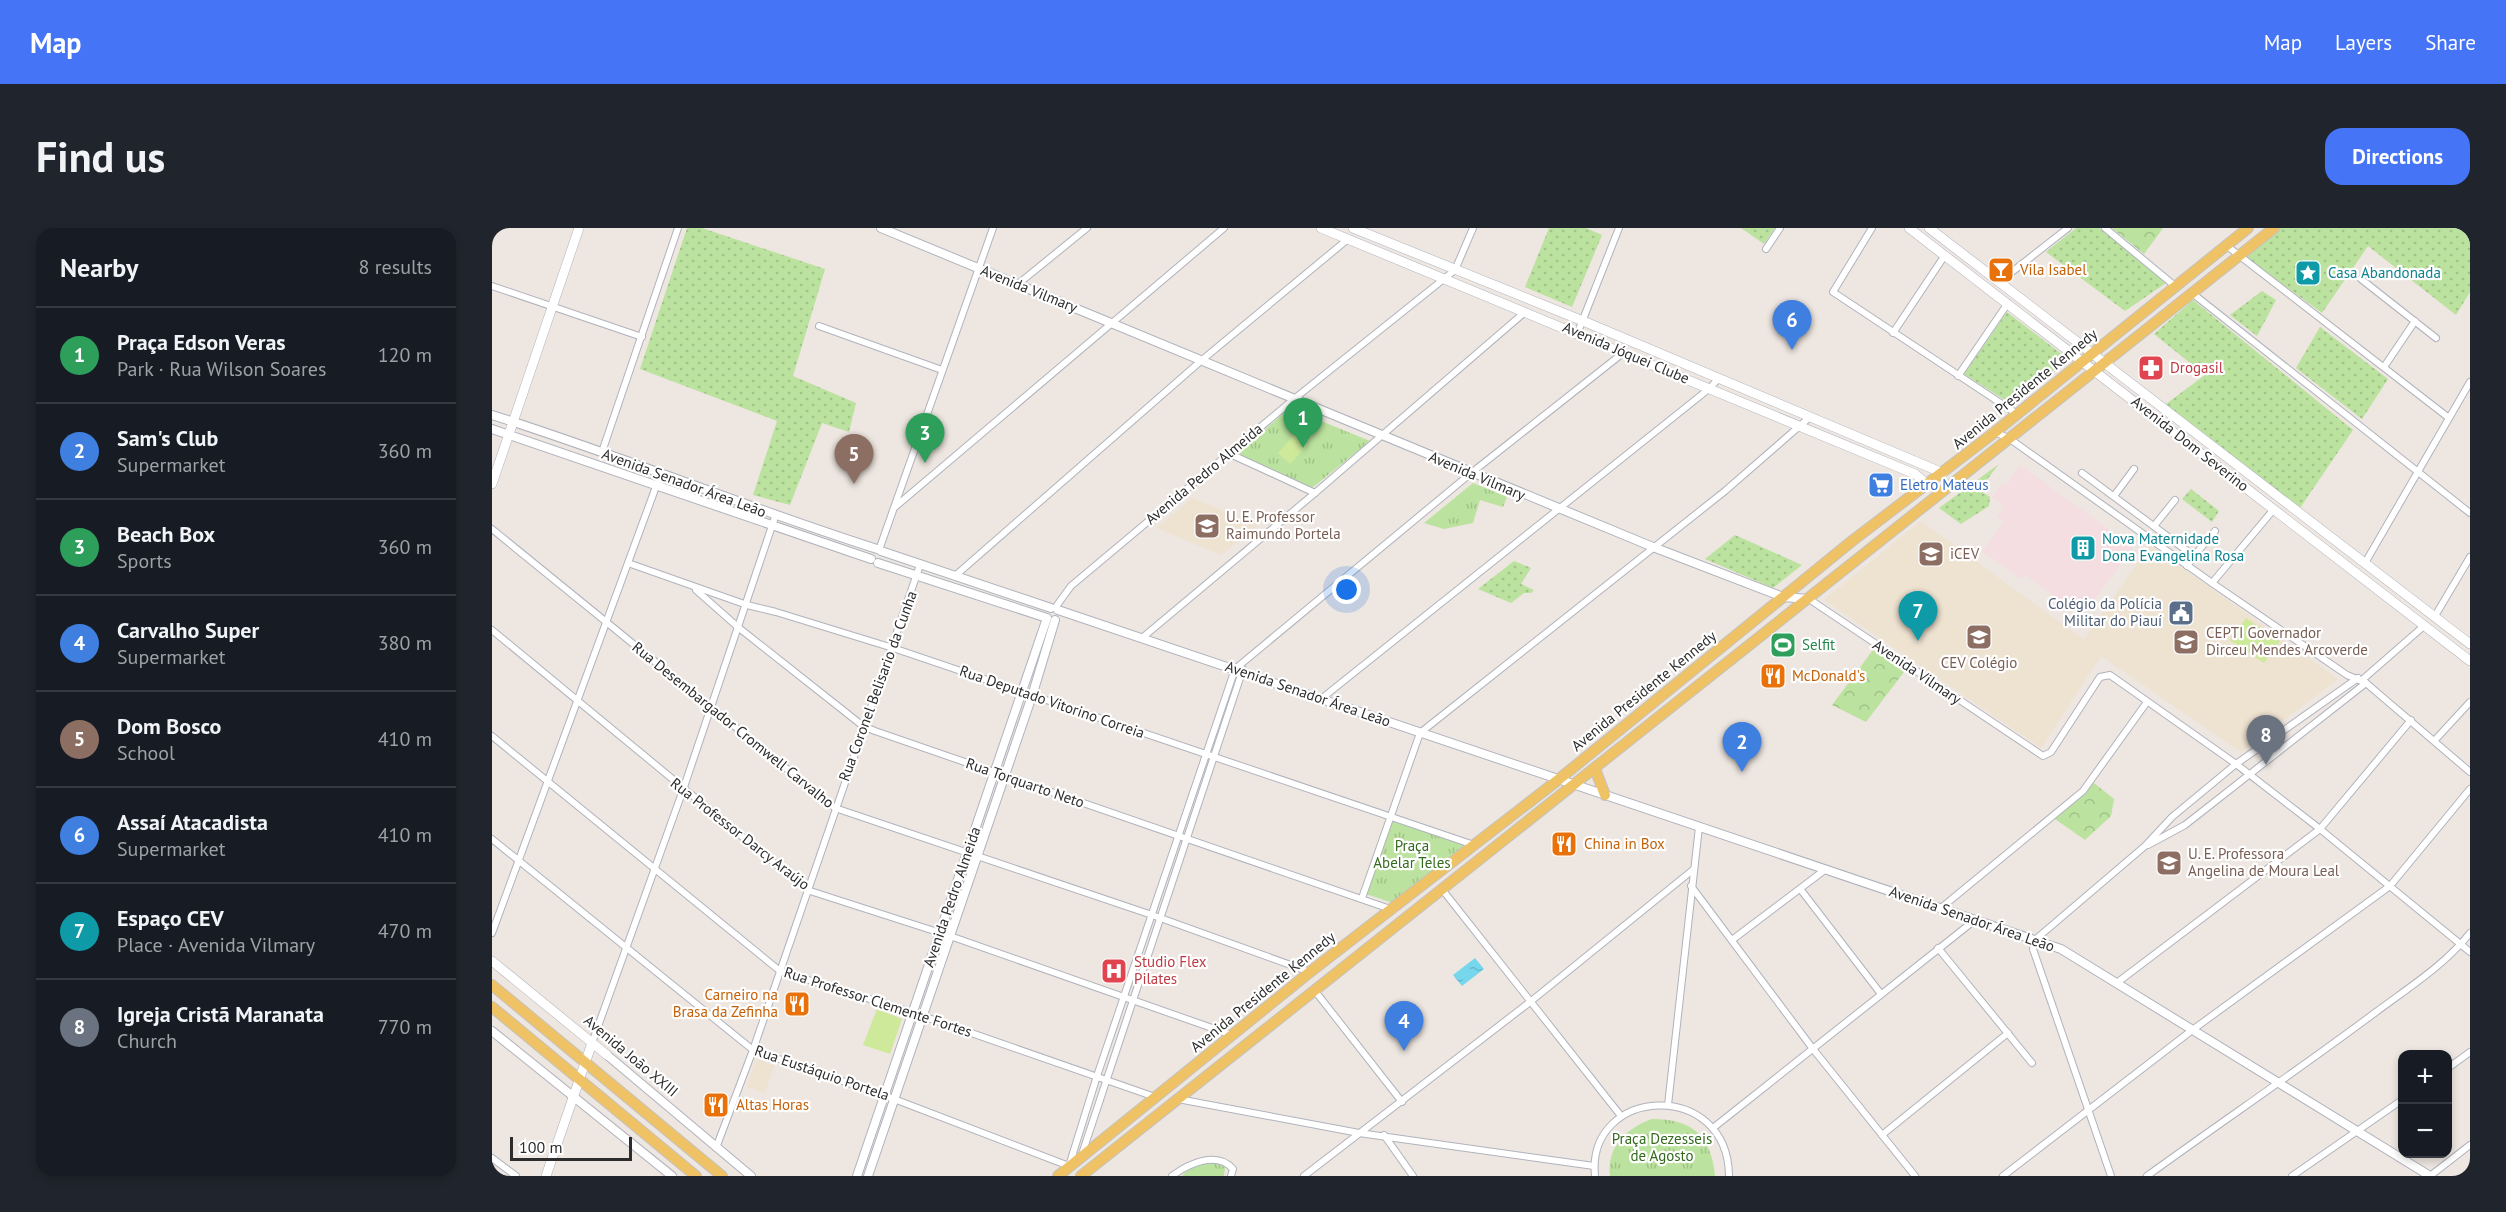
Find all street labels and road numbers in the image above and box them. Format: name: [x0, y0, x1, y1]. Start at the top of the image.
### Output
street label: Avenida Vilmary: [978, 260, 1080, 317]
street label: Avenida Jóquei Clube: [1560, 317, 1692, 388]
street label: Avenida Presidente Kennedy: [1948, 324, 2101, 453]
street label: Avenida Dom Severino: [2128, 392, 2253, 495]
street label: Avenida Pedro Almeida: [1141, 419, 1266, 528]
street label: Avenida Senador Área Leão: [599, 444, 769, 521]
street label: Avenida Vilmary: [1426, 447, 1528, 504]
street label: Rua Coronel Belisario da Cunha: [834, 588, 921, 784]
street label: Avenida Presidente Kennedy: [1567, 626, 1720, 755]
street label: Avenida Vilmary: [1869, 635, 1965, 708]
street label: Rua Desembargador Cromwell Carvalho: [629, 637, 838, 812]
street label: Avenida Senador Área Leão: [1223, 656, 1393, 731]
street label: Rua Deputado Vitorino Correia: [957, 661, 1147, 742]
street label: Rua Torquarto Neto: [963, 753, 1087, 812]
street label: Rua Professor Darcy Araújo: [667, 773, 814, 894]
street label: Avenida Pedro Almeida: [919, 824, 984, 970]
street label: Avenida Senador Área Leão: [1887, 881, 2057, 956]
street label: Avenida Presidente Kennedy: [1186, 927, 1339, 1056]
street label: Rua Professor Clemente Fortes: [782, 962, 975, 1041]
street label: Avenida João XXIII: [580, 1011, 682, 1101]
street label: Rua Eustáquio Portela: [752, 1041, 892, 1105]

